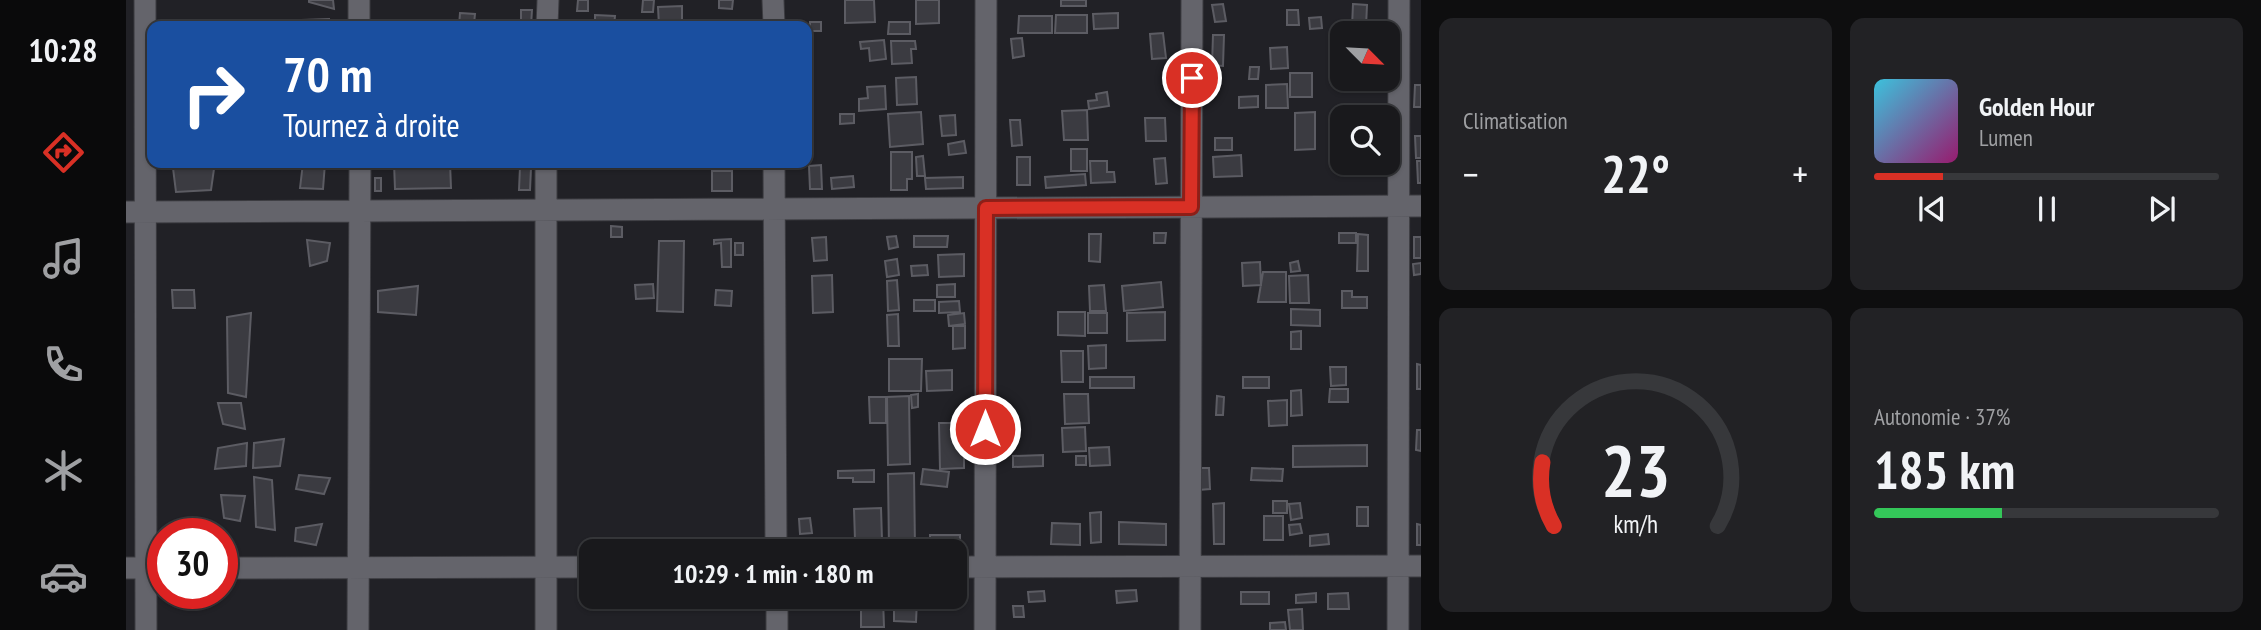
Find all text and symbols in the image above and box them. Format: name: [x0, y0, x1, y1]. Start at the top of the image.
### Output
north arrow: [1330, 21, 1400, 91]
map controls: [1330, 21, 1400, 175]
text: 10:28: [28, 29, 98, 71]
text: 70 m: [283, 42, 372, 106]
pin: [1162, 48, 1222, 108]
icon: right: [168, 49, 259, 140]
icon: arrive: [1173, 59, 1211, 97]
text: Golden Hour: [1979, 90, 2094, 123]
text: Tournez à droite: [283, 104, 460, 146]
button: search: [1330, 105, 1400, 175]
text: Climatisation: [1463, 106, 1568, 135]
text: Lumen: [1979, 123, 2033, 152]
icon: directions: [39, 128, 88, 177]
text: 22°: [1601, 140, 1670, 207]
text: −: [1463, 149, 1479, 198]
text: +: [1792, 149, 1808, 198]
icon: previous: [1913, 190, 1951, 228]
icon: pause: [2028, 190, 2066, 228]
icon: next: [2143, 190, 2181, 228]
icon: music: [39, 234, 88, 283]
icon: phone: [39, 340, 88, 389]
position arrow: [948, 392, 1022, 466]
text: Autonomie · 37%: [1874, 402, 2010, 431]
text: 23: [1601, 422, 1670, 516]
text: 185 km: [1874, 436, 2015, 503]
icon: climate: [39, 446, 88, 495]
text: km/h: [1613, 508, 1658, 540]
speed limit sign: 30: [147, 518, 238, 609]
icon: car: [39, 552, 88, 601]
text: 10:29 · 1 min · 180 m: [673, 557, 873, 590]

